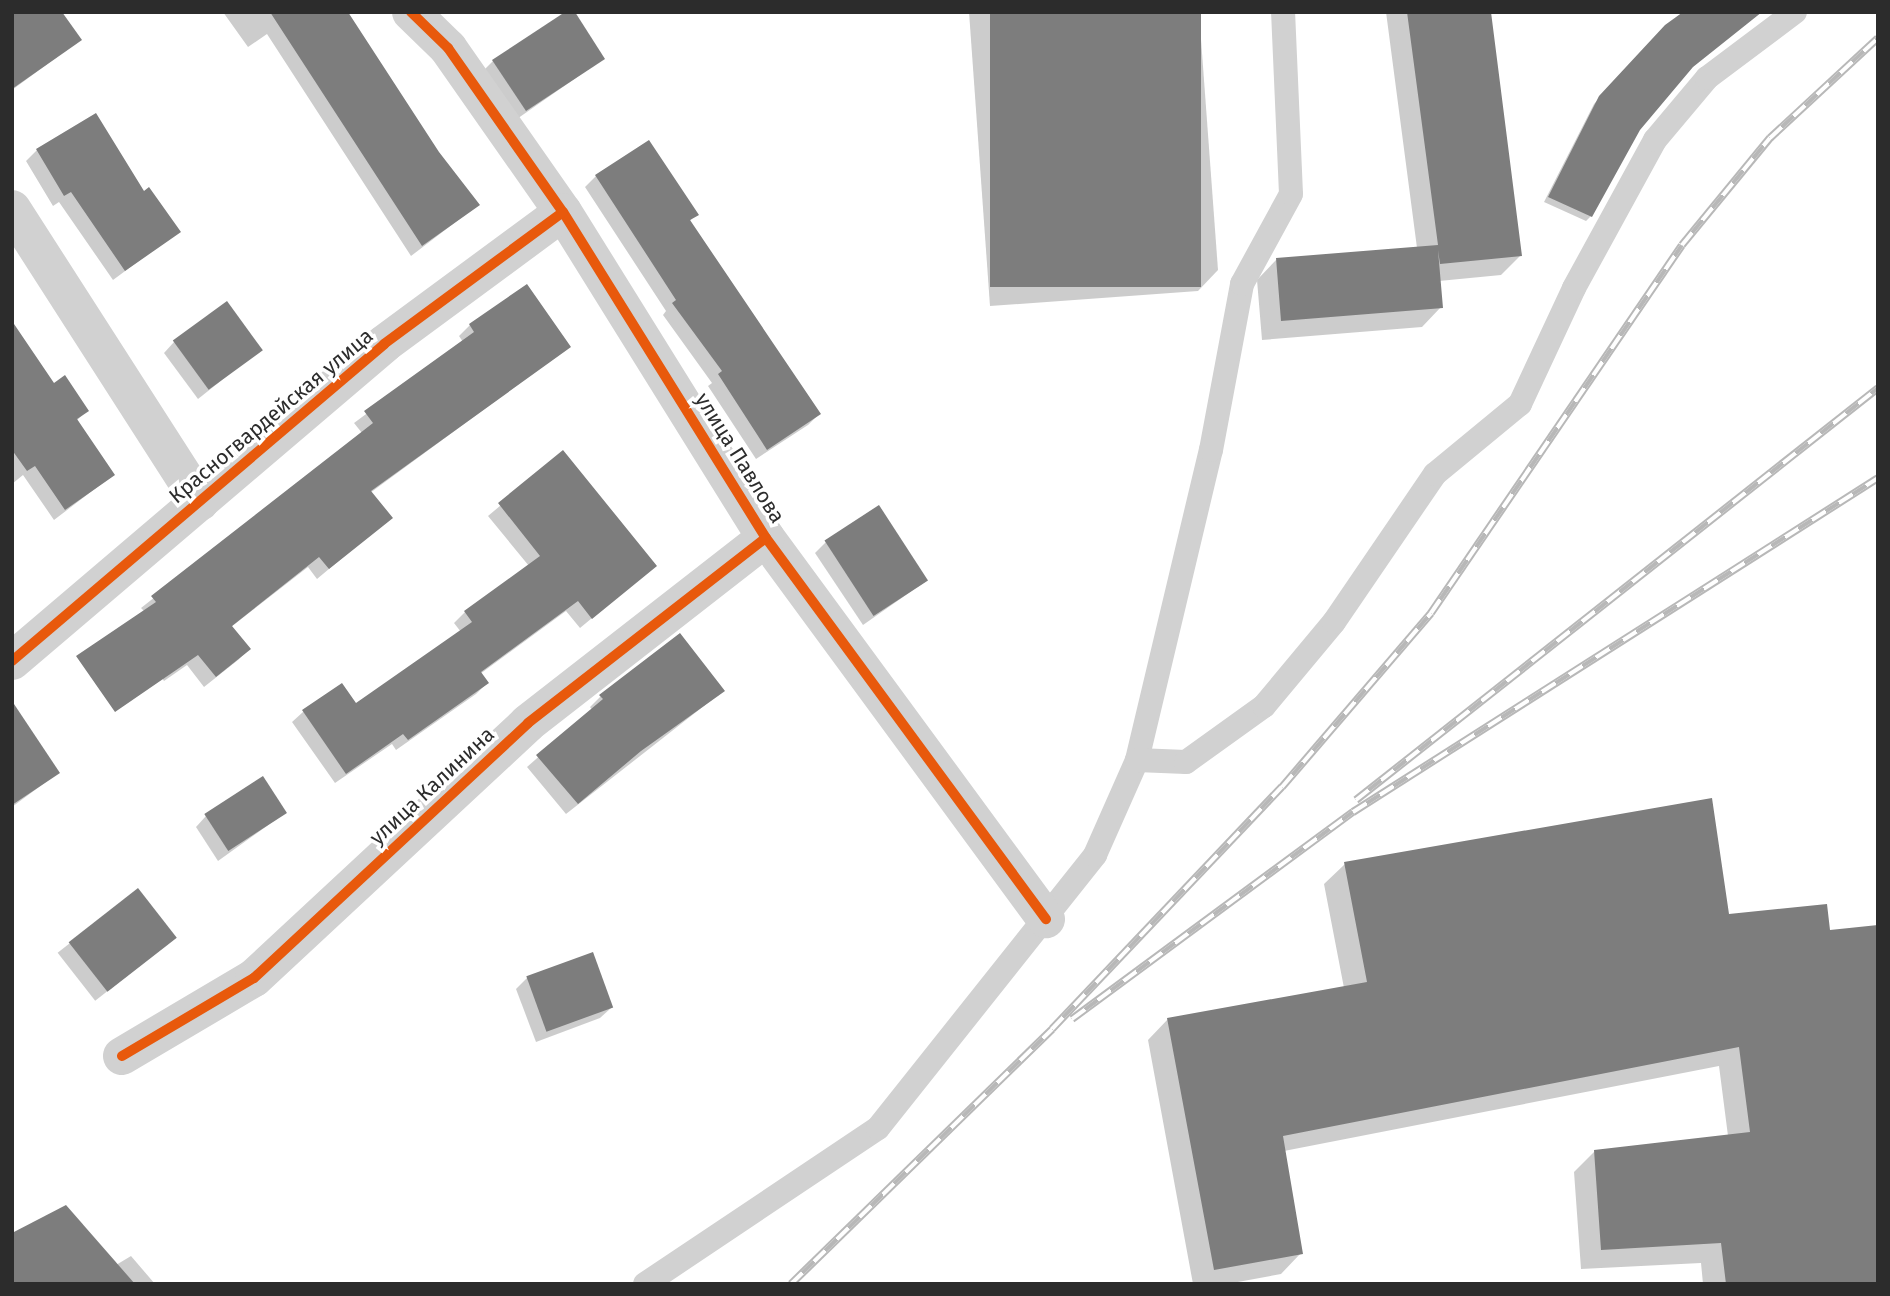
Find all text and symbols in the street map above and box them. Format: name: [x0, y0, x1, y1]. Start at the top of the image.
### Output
street label: Красногвардейская улица: [164, 323, 378, 509]
street label: улица Павлова: [690, 388, 790, 528]
street label: улица Калинина: [364, 722, 500, 850]

